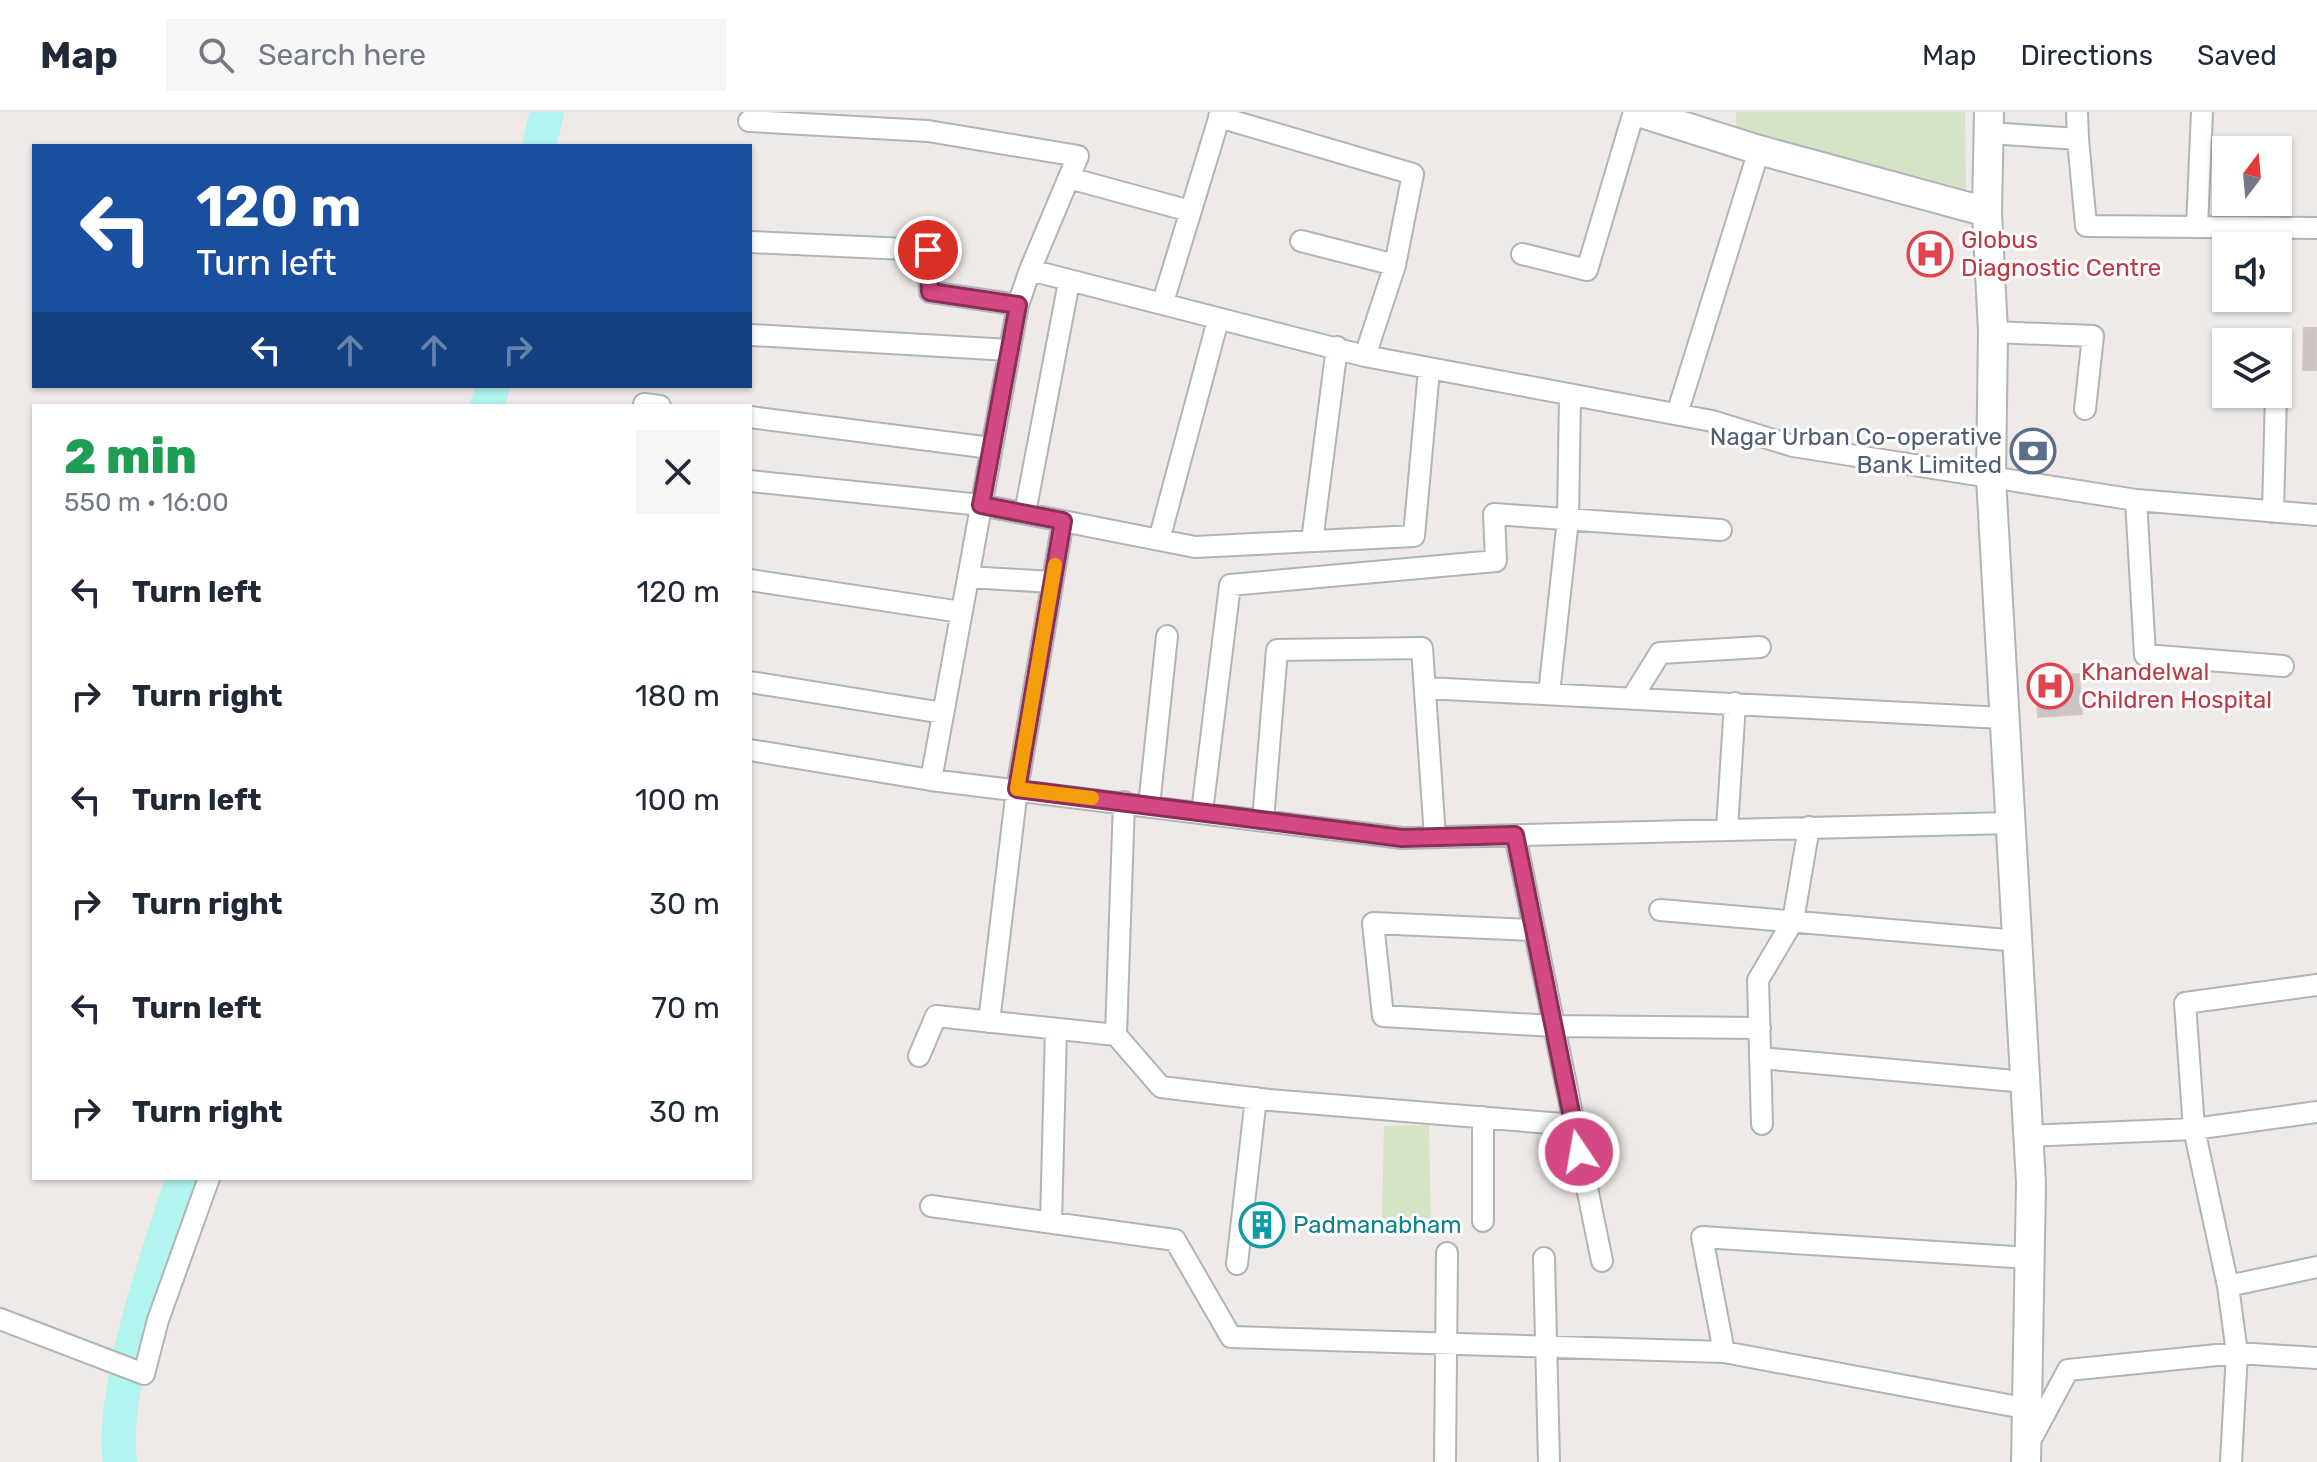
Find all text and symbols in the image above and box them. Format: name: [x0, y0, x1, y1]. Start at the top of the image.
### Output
search box: [166, 19, 726, 91]
text: Map: [40, 32, 118, 78]
icon: search: [194, 33, 238, 77]
text: Search here: [258, 37, 426, 73]
text: Map: [1922, 39, 1976, 72]
text: Directions: [2020, 39, 2153, 72]
text: Saved: [2197, 39, 2277, 72]
north arrow: [2212, 136, 2292, 216]
map controls: [2212, 136, 2292, 408]
text: 120 m: [196, 174, 362, 240]
icon: left: [64, 176, 168, 280]
pin: [894, 216, 962, 284]
place label: Globus Diagnostic Centre: [1961, 226, 2161, 282]
icon: arrive: [906, 228, 950, 272]
hospital icon: Globus Diagnostic Centre: [1906, 230, 1954, 278]
button: sound: [2212, 232, 2292, 312]
text: Turn left: [196, 241, 337, 284]
icon: left: [244, 328, 288, 372]
icon: ahead: [328, 328, 372, 372]
icon: ahead: [412, 328, 456, 372]
icon: right: [496, 328, 540, 372]
button: layers: [2212, 328, 2292, 408]
place label: Nagar Urban Co-operative Bank Limited: [1710, 423, 2002, 479]
bank icon: Nagar Urban Co-operative Bank Limited: [2009, 427, 2057, 475]
text: 2 min: [64, 428, 197, 485]
button: close: [636, 430, 720, 514]
text: 550 m · 16:00: [64, 487, 229, 518]
icon: left: [64, 570, 108, 614]
text: Turn left: [132, 574, 262, 610]
text: 120 m: [636, 574, 720, 610]
place label: Khandelwal Children Hospital: [2081, 658, 2272, 714]
hospital icon: Khandelwal Children Hospital: [2026, 662, 2074, 710]
icon: right: [64, 674, 108, 718]
text: Turn right: [132, 678, 283, 714]
text: 180 m: [635, 678, 720, 714]
icon: left: [64, 778, 108, 822]
text: Turn left: [132, 782, 262, 818]
text: 100 m: [635, 782, 720, 818]
icon: right: [64, 882, 108, 926]
text: Turn right: [132, 886, 283, 922]
text: 30 m: [649, 886, 720, 922]
icon: left: [64, 986, 108, 1030]
text: Turn left: [132, 990, 262, 1026]
text: 70 m: [652, 990, 720, 1026]
icon: right: [64, 1090, 108, 1134]
text: Turn right: [132, 1094, 283, 1130]
text: 30 m: [649, 1094, 720, 1130]
position arrow: [1537, 1110, 1621, 1194]
building icon: Padmanabham: [1238, 1201, 1286, 1249]
place label: Padmanabham: [1293, 1211, 1462, 1239]

